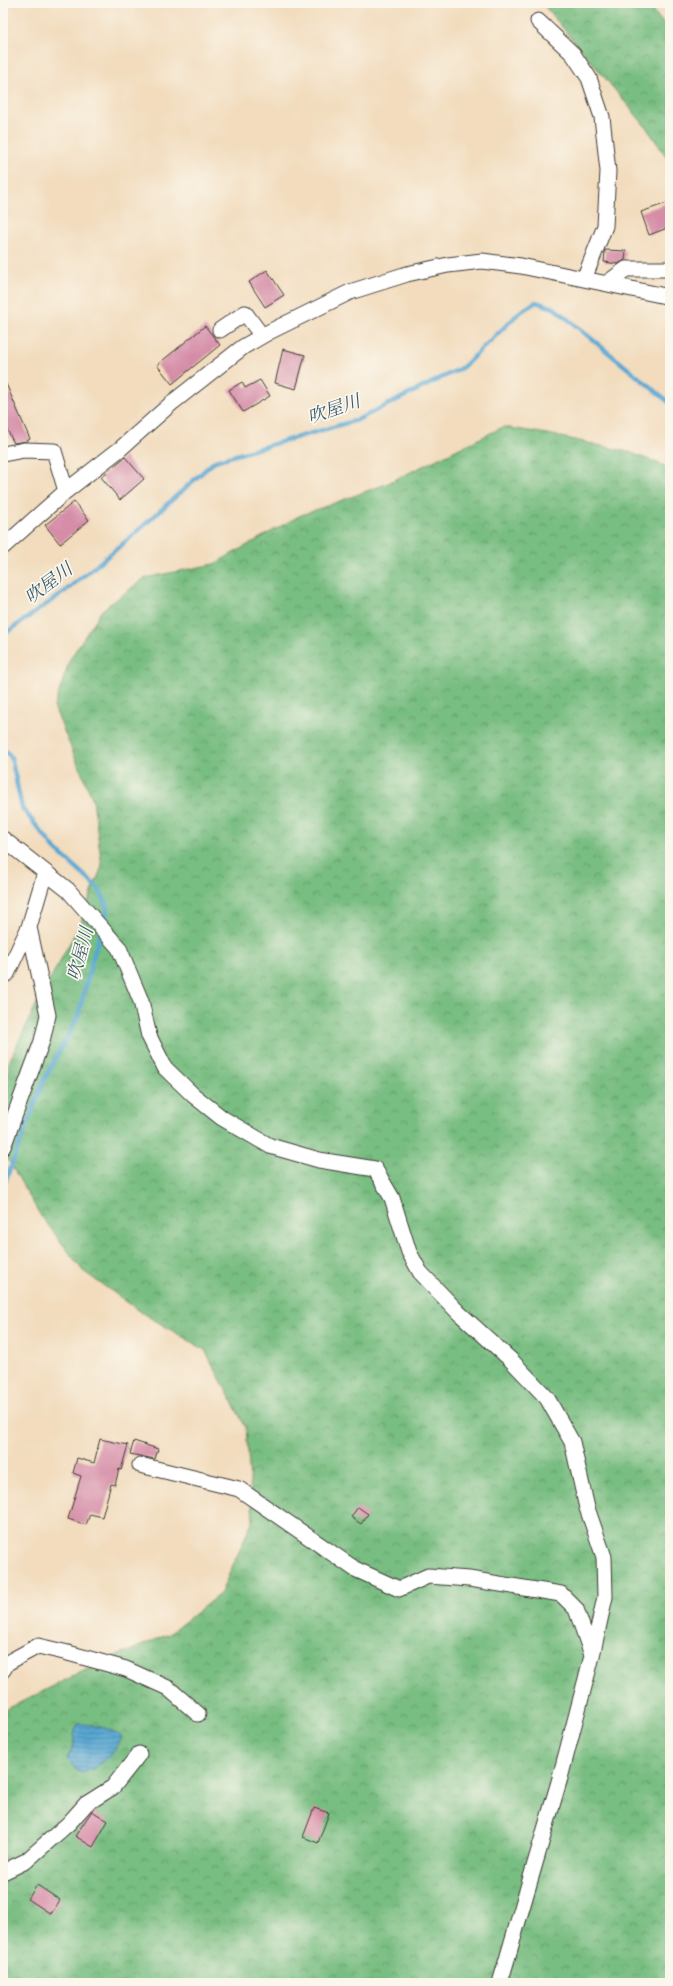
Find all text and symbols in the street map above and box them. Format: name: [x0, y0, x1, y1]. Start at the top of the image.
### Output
water label: 吹屋川: [305, 390, 365, 429]
water label: 吹屋川: [21, 558, 79, 609]
water label: 吹屋川: [63, 923, 99, 983]

